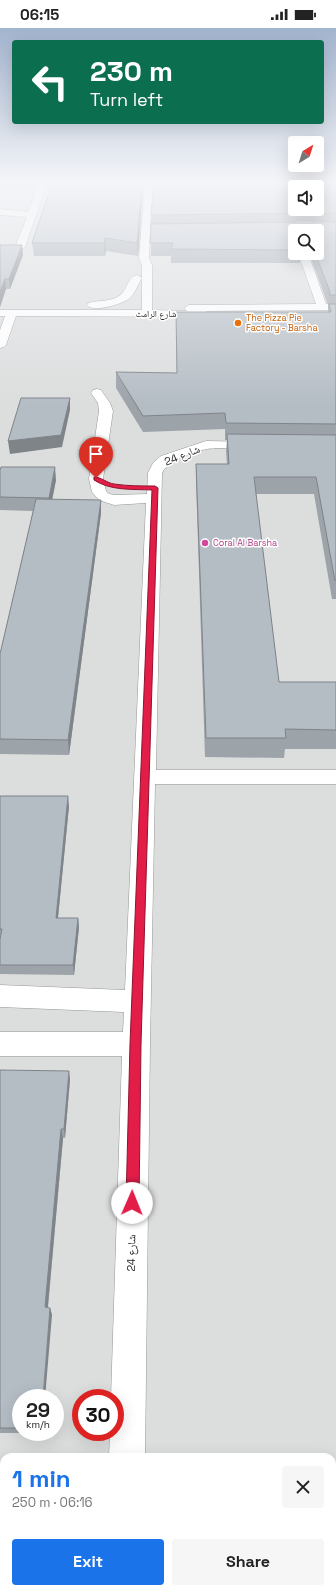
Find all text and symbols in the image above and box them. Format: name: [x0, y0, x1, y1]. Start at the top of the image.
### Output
text: 06:15: [20, 5, 59, 24]
text: 230 m: [90, 53, 173, 89]
icon: left: [24, 56, 76, 108]
text: Turn left: [90, 88, 163, 111]
north arrow: [288, 136, 324, 172]
map controls: [288, 136, 324, 260]
button: sound: [288, 180, 324, 216]
button: search: [288, 224, 324, 260]
street label: شارع الرامث: [136, 308, 176, 320]
place label: The Pizza Pie Factory - Barsha: [246, 312, 318, 334]
marker: The Pizza Pie Factory - Barsha: [233, 318, 243, 328]
pin: [79, 437, 113, 478]
street label: شارع 24: [162, 442, 202, 468]
icon: arrive: [85, 443, 107, 465]
place label: Coral Al Barsha: [213, 537, 277, 549]
marker: Coral Al Barsha: [200, 538, 210, 548]
position arrow: [111, 1182, 153, 1224]
street label: شارع 24: [124, 1234, 138, 1272]
speed limit sign: 30: [72, 1389, 124, 1441]
text: 29: [26, 1397, 50, 1423]
text: km/h: [26, 1418, 50, 1431]
text: 1 min: [12, 1463, 71, 1494]
button: close: [282, 1466, 324, 1508]
text: 250 m · 06:16: [12, 1494, 93, 1511]
button: Exit: [12, 1539, 164, 1585]
button: Share: [172, 1539, 324, 1585]

